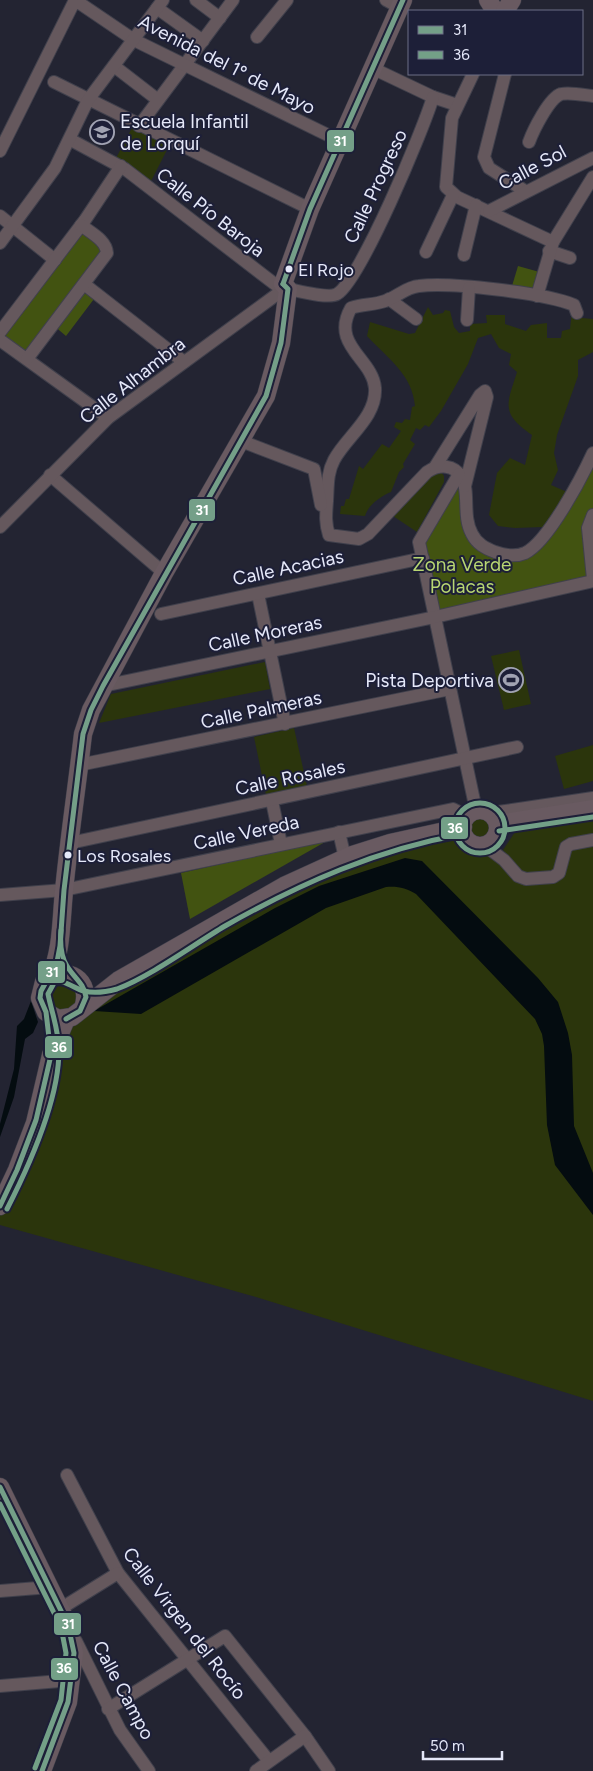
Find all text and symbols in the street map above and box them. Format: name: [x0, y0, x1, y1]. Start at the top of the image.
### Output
street label: Avenida del 1º de Mayo: [134, 10, 319, 119]
legend: [408, 10, 583, 75]
text: 31: [453, 21, 467, 39]
text: 36: [453, 46, 470, 64]
place label: Escuela Infantil de Lorquí: [120, 110, 249, 155]
school or university icon: Escuela Infantil de Lorquí: [89, 119, 115, 145]
street label: Calle Progreso: [339, 126, 412, 247]
line badge: 31: [326, 129, 355, 153]
text: 31: [333, 133, 347, 150]
street label: Calle Sol: [494, 140, 570, 195]
street label: Calle Pío Baroja: [152, 163, 270, 262]
place label: El Rojo: [298, 259, 354, 281]
marker: El Rojo: [284, 264, 294, 274]
street label: Calle Alhambra: [75, 332, 190, 429]
line badge: 31: [188, 498, 216, 522]
text: 31: [195, 502, 209, 519]
street label: Calle Acacias: [231, 544, 346, 590]
park label: Zona Verde Polacas: [413, 553, 511, 598]
street label: Calle Moreras: [206, 610, 324, 657]
sports icon: Pista Deportiva: [498, 667, 524, 693]
place label: Pista Deportiva: [365, 669, 494, 692]
street label: Calle Palmeras: [199, 685, 324, 734]
street label: Calle Rosales: [233, 755, 347, 800]
street label: Calle Vereda: [191, 810, 301, 855]
line badge: 36: [440, 816, 469, 840]
text: 36: [447, 820, 463, 837]
place label: Los Rosales: [77, 845, 171, 867]
marker: Los Rosales: [63, 850, 73, 860]
line badge: 31: [37, 960, 66, 984]
text: 31: [45, 964, 59, 981]
line badge: 36: [44, 1035, 73, 1059]
text: 36: [51, 1039, 67, 1056]
street label: Calle Virgen del Rocío: [118, 1543, 251, 1704]
line badge: 31: [53, 1612, 82, 1636]
text: 31: [61, 1616, 75, 1633]
street label: Calle Campo: [88, 1637, 159, 1744]
line badge: 36: [50, 1657, 79, 1681]
text: 36: [56, 1660, 72, 1677]
scale bar: [423, 1728, 502, 1760]
text: 50 m: [430, 1737, 465, 1755]

